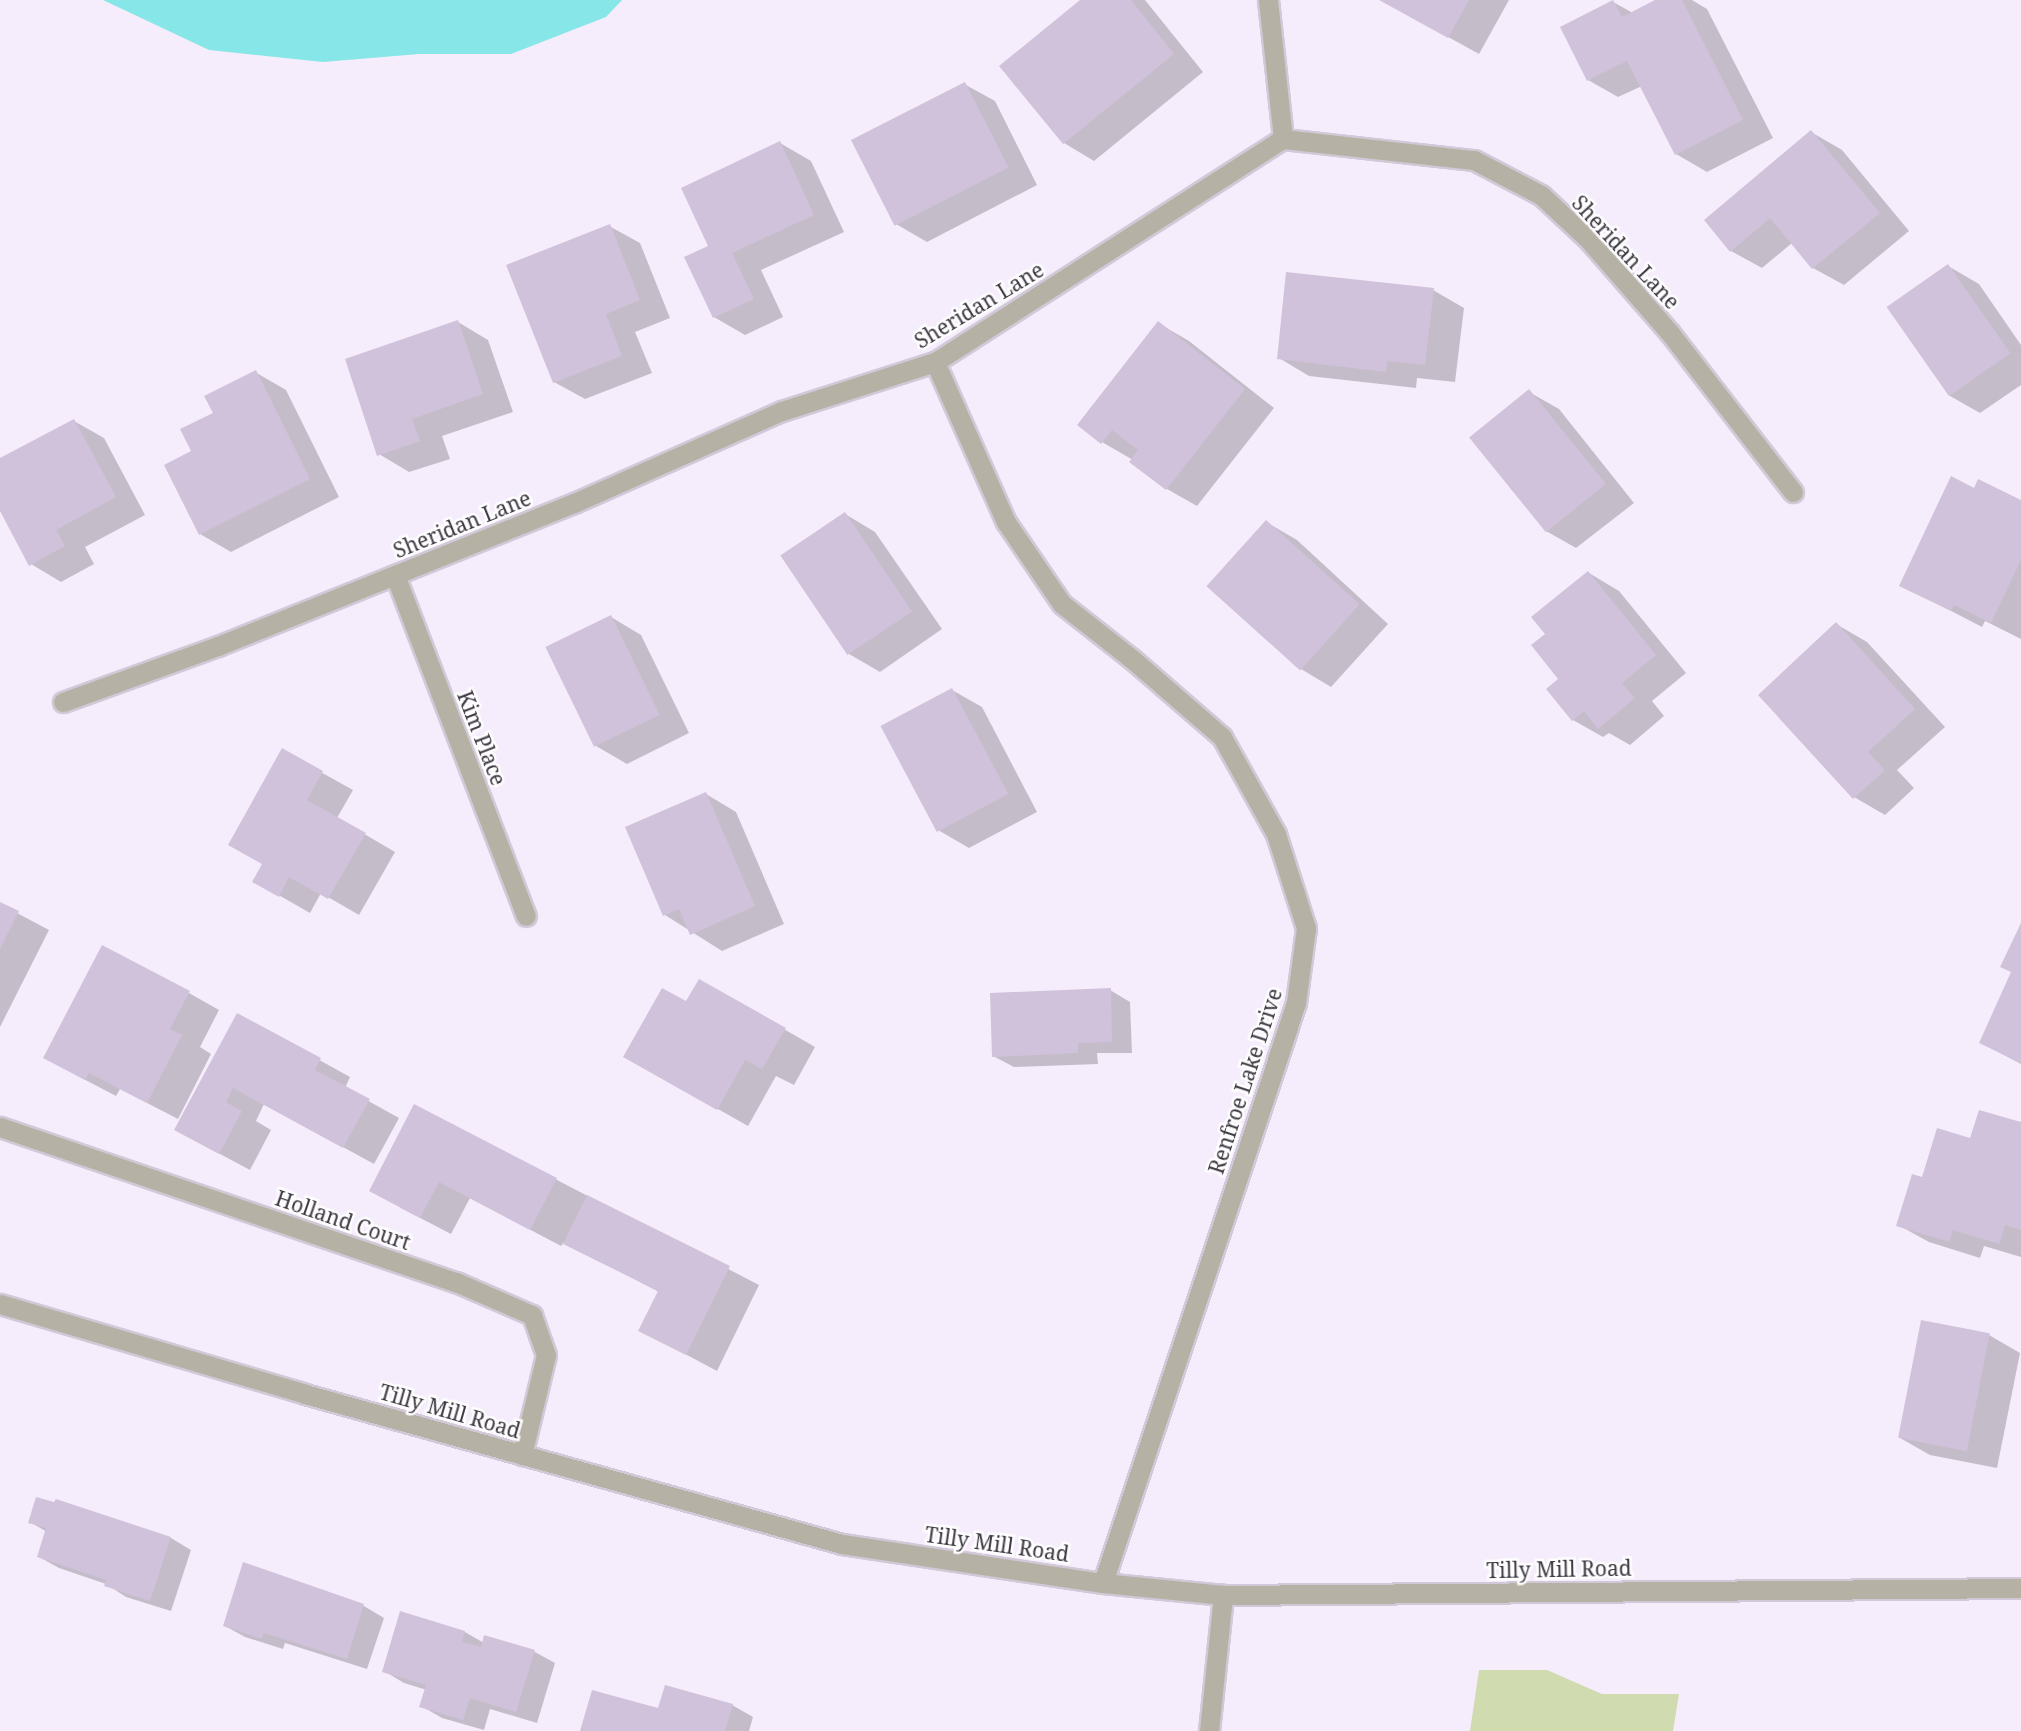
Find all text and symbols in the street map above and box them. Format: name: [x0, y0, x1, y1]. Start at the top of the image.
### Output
street label: Sheridan Lane: [1567, 190, 1685, 314]
street label: Sheridan Lane: [910, 257, 1048, 353]
street label: Sheridan Lane: [390, 485, 534, 563]
street label: Kim Place: [452, 687, 512, 789]
street label: Renfroe Lake Drive: [1203, 985, 1287, 1177]
street label: Holland Court: [272, 1185, 414, 1255]
street label: Tilly Mill Road: [377, 1379, 523, 1443]
street label: Tilly Mill Road: [923, 1521, 1071, 1567]
street label: Tilly Mill Road: [1486, 1555, 1632, 1583]

